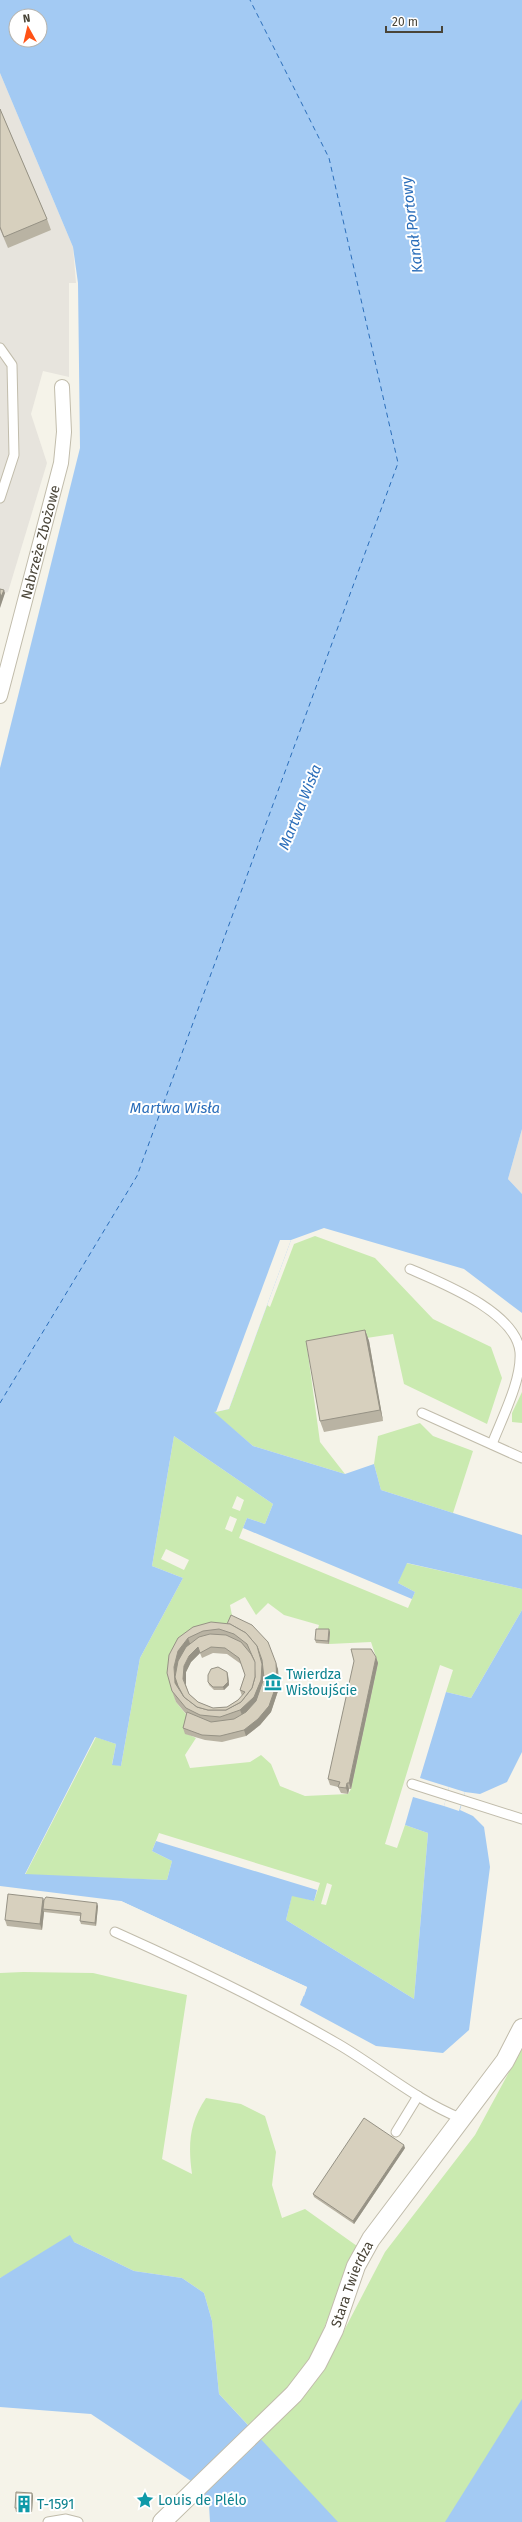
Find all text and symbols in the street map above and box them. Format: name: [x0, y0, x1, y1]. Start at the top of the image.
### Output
north arrow: [8, 8, 48, 48]
scale bar: [386, 8, 442, 34]
text: N: [22, 12, 31, 26]
text: 20 m: [392, 15, 418, 29]
water label: Kanał Portowy: [397, 175, 427, 274]
street label: Nabrzeże Zbożowe: [17, 483, 63, 601]
water label: Martwa Wisła: [275, 762, 325, 852]
water label: Martwa Wisła: [130, 1099, 220, 1117]
place label: Twierdza Wisłoujście: [286, 1666, 357, 1699]
museum icon: Twierdza Wisłoujście: [263, 1672, 283, 1692]
street label: Stara Twierdza: [327, 2238, 377, 2330]
place icon: Louis de Plélo: [135, 2490, 155, 2510]
place label: Louis de Plélo: [158, 2492, 247, 2509]
building icon: T-1591: [14, 2494, 34, 2514]
place label: T-1591: [37, 2496, 74, 2513]

